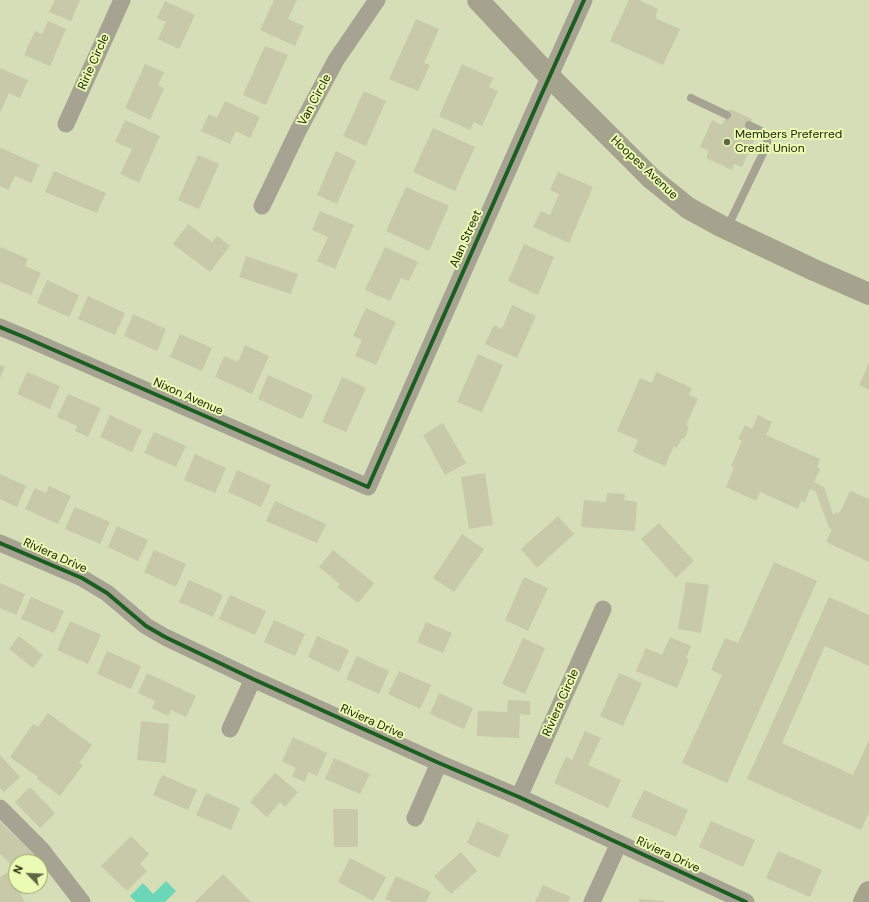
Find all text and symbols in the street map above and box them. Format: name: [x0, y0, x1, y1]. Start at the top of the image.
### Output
street label: Ririe Circle: [75, 32, 113, 92]
street label: Van Circle: [295, 72, 335, 128]
place label: Members Preferred Credit Union: [735, 128, 842, 156]
street label: Hoopes Avenue: [607, 133, 681, 203]
marker: Members Preferred Credit Union: [722, 137, 732, 147]
street label: Alan Street: [447, 208, 485, 270]
street label: Nixon Avenue: [151, 375, 225, 419]
street label: Riviera Drive: [21, 535, 89, 577]
street label: Riviera Circle: [540, 667, 582, 739]
street label: Riviera Drive: [338, 701, 406, 743]
street label: Riviera Drive: [634, 834, 702, 876]
north arrow: [8, 854, 48, 894]
text: N: [10, 863, 26, 876]

